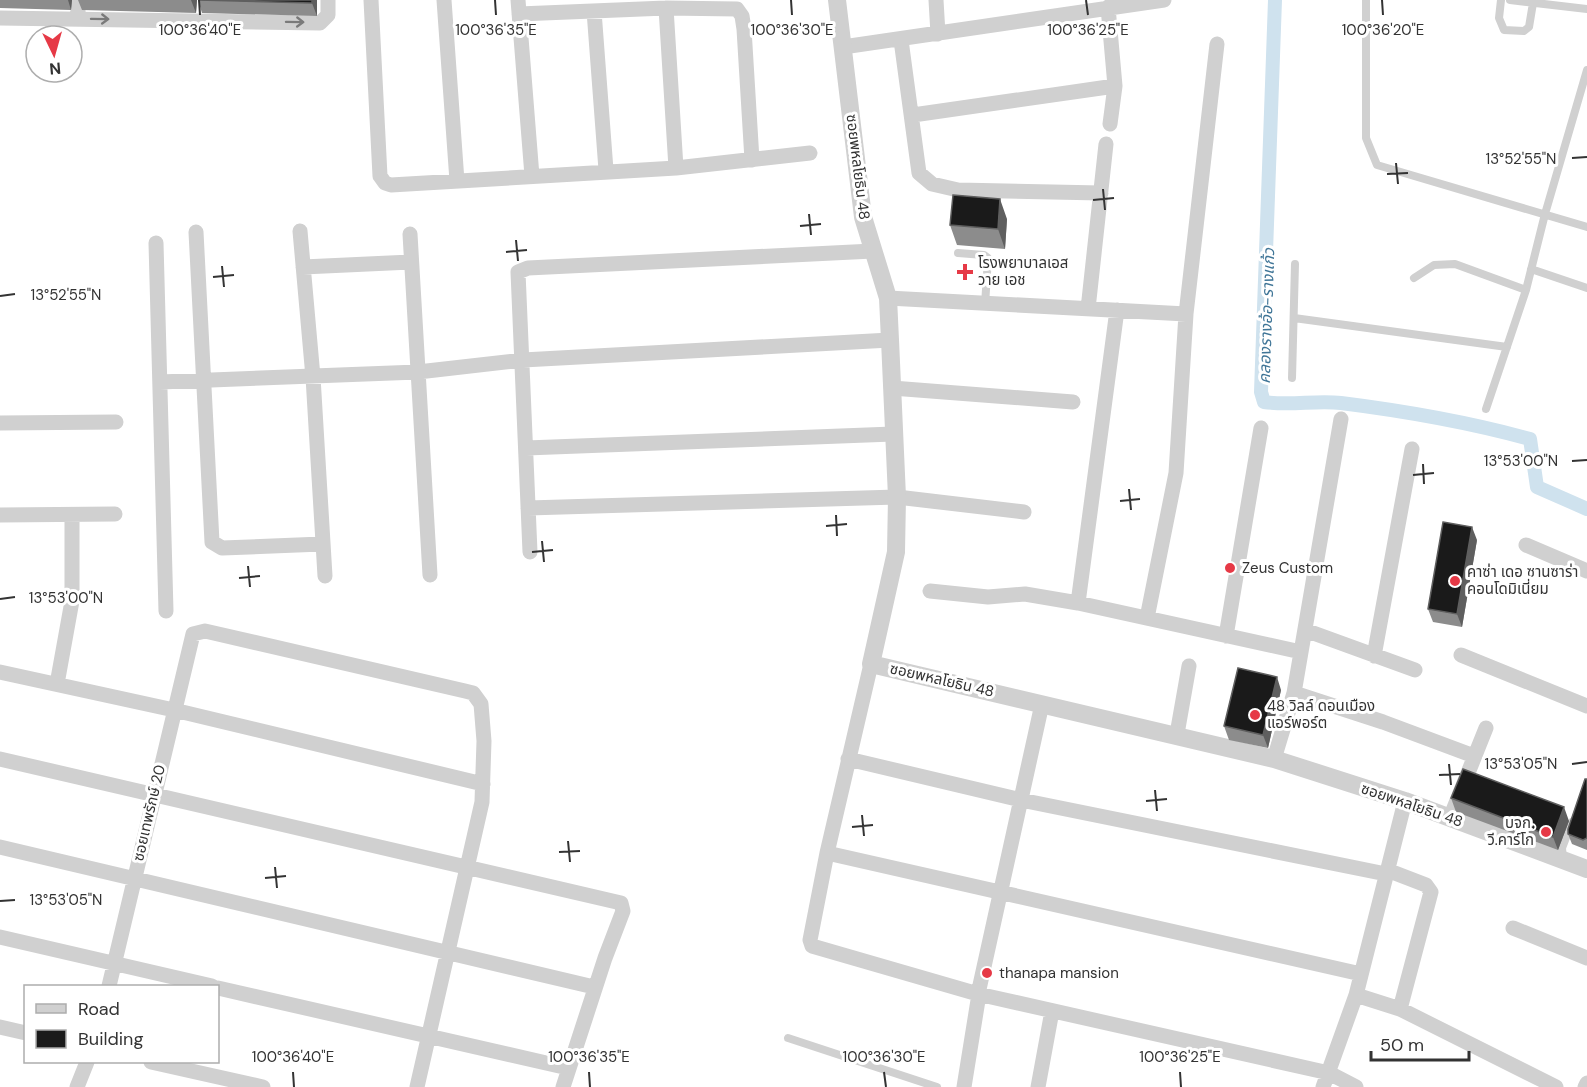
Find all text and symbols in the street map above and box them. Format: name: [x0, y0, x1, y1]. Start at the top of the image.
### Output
one-way arrow: [90, 13, 110, 25]
one-way arrow: [285, 16, 305, 28]
text: 100°36'40"E: [159, 20, 241, 40]
text: 100°36'35"E: [455, 20, 537, 40]
text: 100°36'30"E: [751, 20, 833, 40]
text: 100°36'25"E: [1047, 20, 1129, 40]
text: 100°36'20"E: [1342, 20, 1424, 40]
north arrow: [24, 24, 84, 84]
text: N: [49, 57, 62, 79]
street label: ซอยพหลโยธิน 48: [842, 113, 874, 221]
text: 13°52'55"N: [1486, 149, 1556, 169]
water label: คลองรางอ้อ-รางแก้ว: [1254, 247, 1279, 384]
place label: โรงพยาบาลเอส วาย เอช: [978, 253, 1069, 290]
marker: โรงพยาบาลเอส วาย เอช: [956, 263, 974, 281]
text: 13°52'55"N: [31, 285, 101, 305]
text: 13°53'00"N: [1484, 451, 1558, 471]
place label: Zeus Custom: [1242, 558, 1333, 578]
marker: Zeus Custom: [1223, 561, 1237, 575]
place label: คาซ่า เดอ ซานซาร่า คอนโดมิเนี่ยม: [1467, 562, 1578, 599]
marker: คาซ่า เดอ ซานซาร่า คอนโดมิเนี่ยม: [1448, 574, 1462, 588]
text: 13°53'00"N: [29, 588, 103, 608]
street label: ซอยพหลโยธิน 48: [888, 658, 996, 702]
place label: 48 วิลล์ ดอนเมือง แอร์พอร์ต: [1267, 696, 1375, 733]
marker: 48 วิลล์ ดอนเมือง แอร์พอร์ต: [1248, 708, 1262, 722]
text: 13°53'05"N: [1485, 754, 1557, 774]
street label: ซอยเทพรักษ์ 20: [128, 763, 170, 863]
street label: ซอยพหลโยธิน 48: [1358, 778, 1466, 832]
place label: บจก. วี.คาร์โก: [1487, 813, 1534, 850]
marker: บจก. วี.คาร์โก: [1539, 825, 1553, 839]
text: 13°53'05"N: [30, 890, 102, 910]
place label: thanapa mansion: [999, 963, 1119, 983]
marker: thanapa mansion: [980, 966, 994, 980]
legend: [24, 985, 219, 1063]
text: Road: [78, 997, 120, 1021]
scale bar: [1371, 1024, 1468, 1062]
text: Building: [78, 1027, 143, 1051]
text: 50 m: [1380, 1033, 1424, 1057]
text: 100°36'40"E: [252, 1047, 334, 1067]
text: 100°36'35"E: [548, 1047, 630, 1067]
text: 100°36'30"E: [843, 1047, 925, 1067]
text: 100°36'25"E: [1139, 1047, 1221, 1067]

